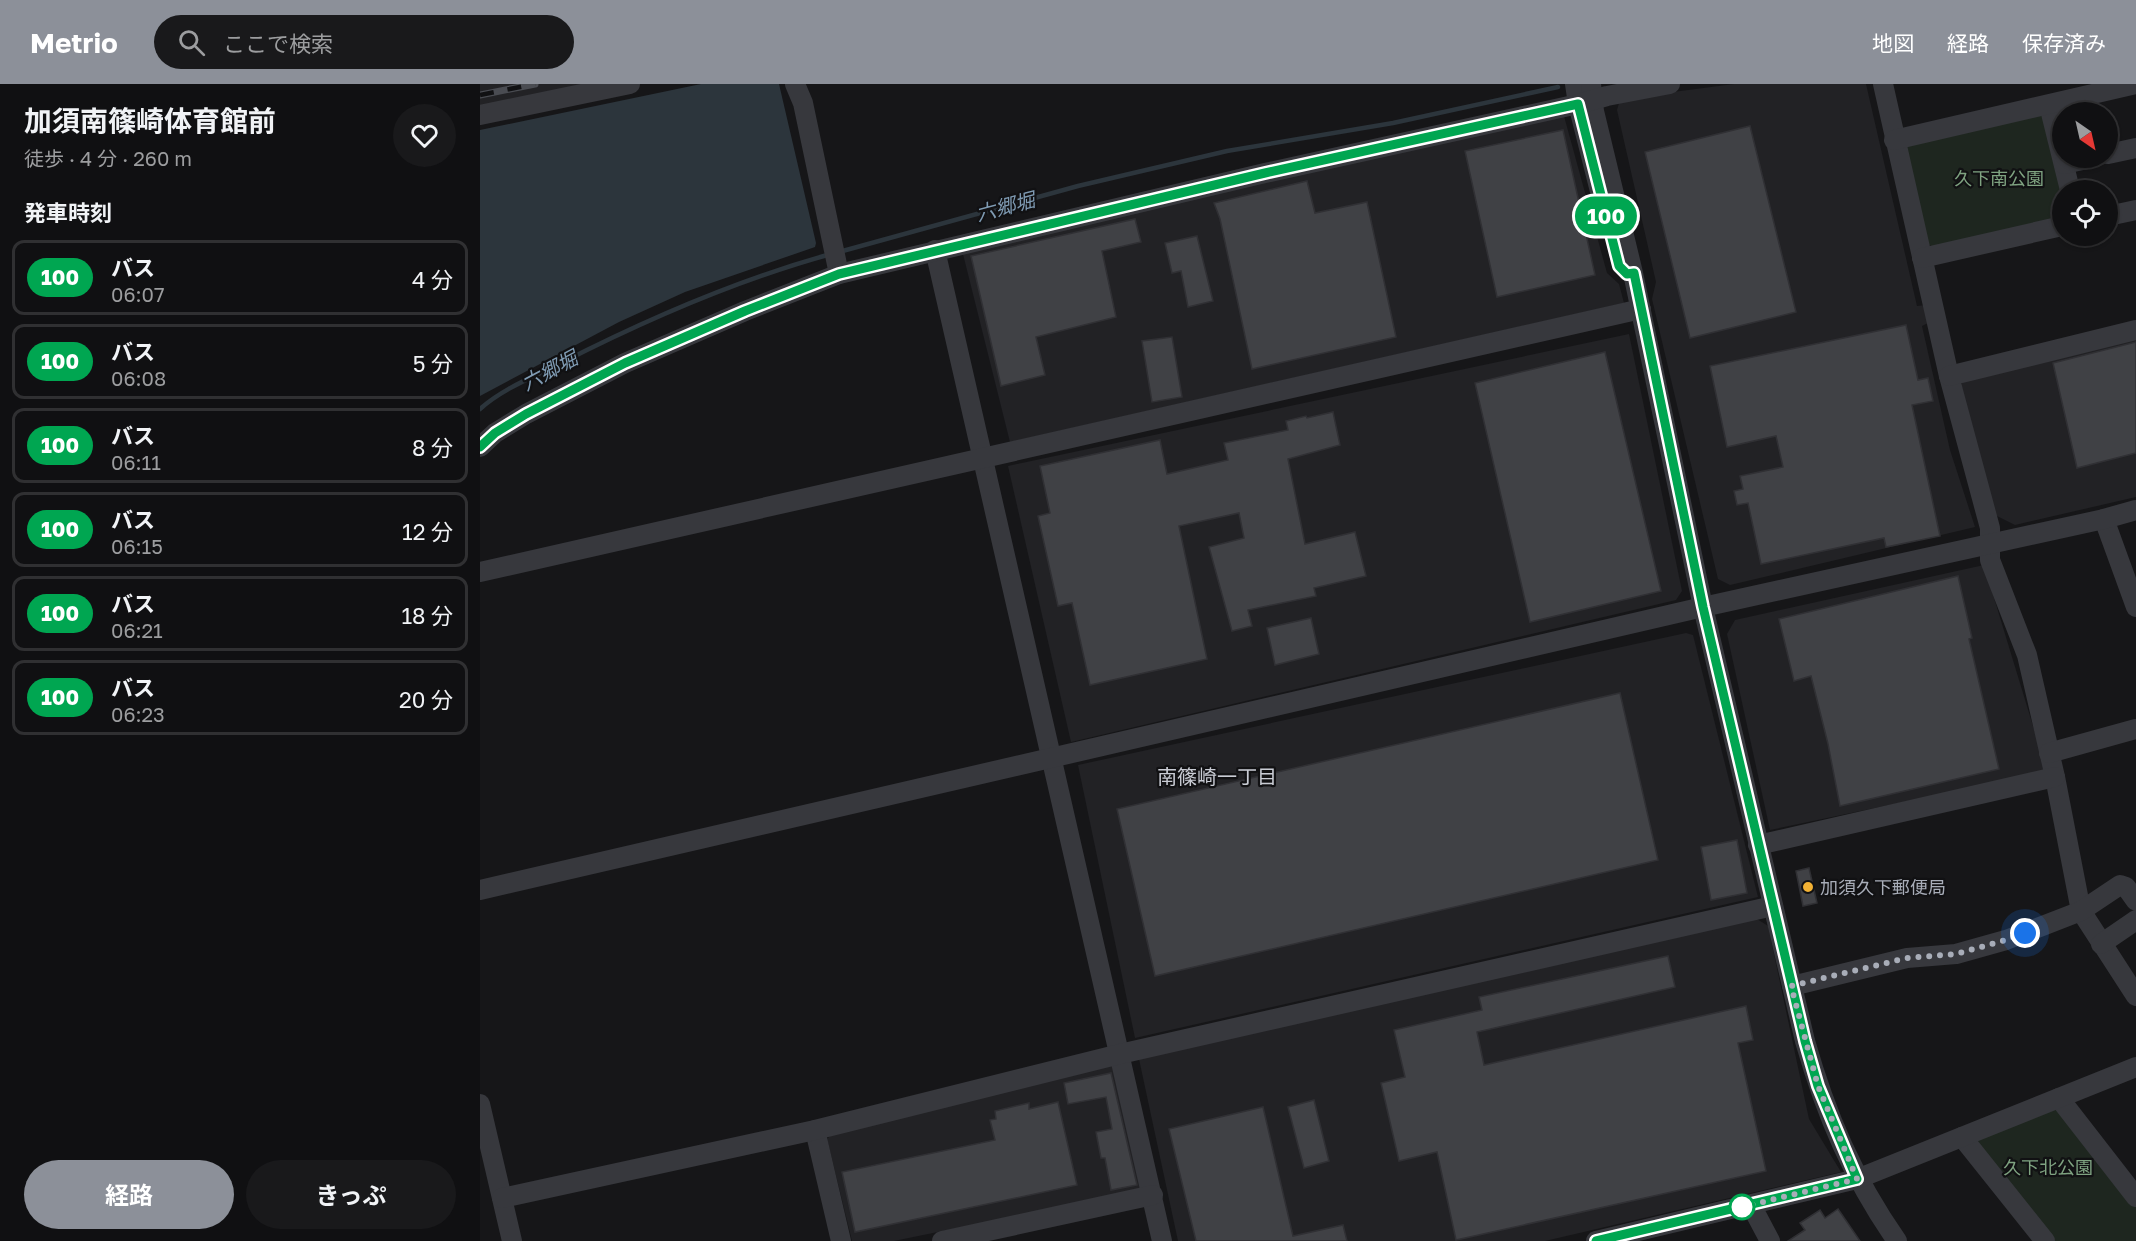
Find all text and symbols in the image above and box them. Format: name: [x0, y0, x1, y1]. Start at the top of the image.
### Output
search box: [154, 15, 574, 69]
text: Metrio: [30, 26, 118, 59]
icon: search: [175, 26, 208, 59]
text: ここで検索: [223, 30, 333, 57]
text: 地図: [1872, 30, 1914, 56]
text: 経路: [1947, 30, 1989, 56]
text: 保存済み: [2022, 30, 2106, 56]
north arrow: [2052, 102, 2118, 168]
map controls: [2052, 102, 2118, 246]
text: 加須南篠崎体育館前: [24, 104, 276, 137]
button: heart: [393, 104, 456, 167]
text: 徒歩 · 4 分 · 260 m: [24, 146, 192, 170]
park label: 久下南公園: [1954, 167, 2044, 189]
button: locate: [2052, 180, 2118, 246]
water label: 六郷堀: [973, 186, 1040, 225]
line badge: 100: [1572, 196, 1640, 236]
text: 発車時刻: [24, 199, 112, 226]
text: 100: [1587, 203, 1625, 229]
text: バス: [111, 254, 155, 281]
text: 100: [41, 264, 79, 290]
text: 4 分: [412, 266, 453, 293]
text: 06:07: [111, 282, 165, 306]
text: バス: [111, 338, 155, 365]
water label: 六郷堀: [517, 344, 584, 395]
text: 100: [41, 348, 79, 374]
text: 5 分: [413, 350, 453, 377]
text: 06:08: [111, 366, 166, 390]
text: バス: [111, 422, 155, 449]
text: 100: [41, 432, 79, 458]
text: 8 分: [412, 434, 453, 461]
text: 06:11: [111, 450, 161, 474]
text: バス: [111, 506, 155, 533]
text: 100: [41, 516, 79, 542]
text: 12 分: [402, 518, 453, 545]
text: 06:15: [111, 534, 163, 558]
text: バス: [111, 590, 155, 617]
text: 100: [41, 600, 79, 626]
text: 18 分: [401, 602, 453, 629]
text: 06:21: [111, 618, 163, 642]
text: バス: [111, 674, 155, 701]
text: 100: [41, 684, 79, 710]
text: 20 分: [399, 686, 453, 713]
text: 06:23: [111, 702, 165, 726]
district label: 南篠崎一丁目: [1157, 764, 1277, 788]
place label: 加須久下郵便局: [1820, 876, 1946, 898]
marker: 加須久下郵便局: [1801, 880, 1815, 894]
your location: [2010, 918, 2040, 948]
park label: 久下北公園: [2003, 1156, 2093, 1178]
button: 経路: [24, 1160, 234, 1229]
button: きっぷ: [246, 1160, 456, 1229]
unlabelled marker: [1729, 1194, 1755, 1220]

